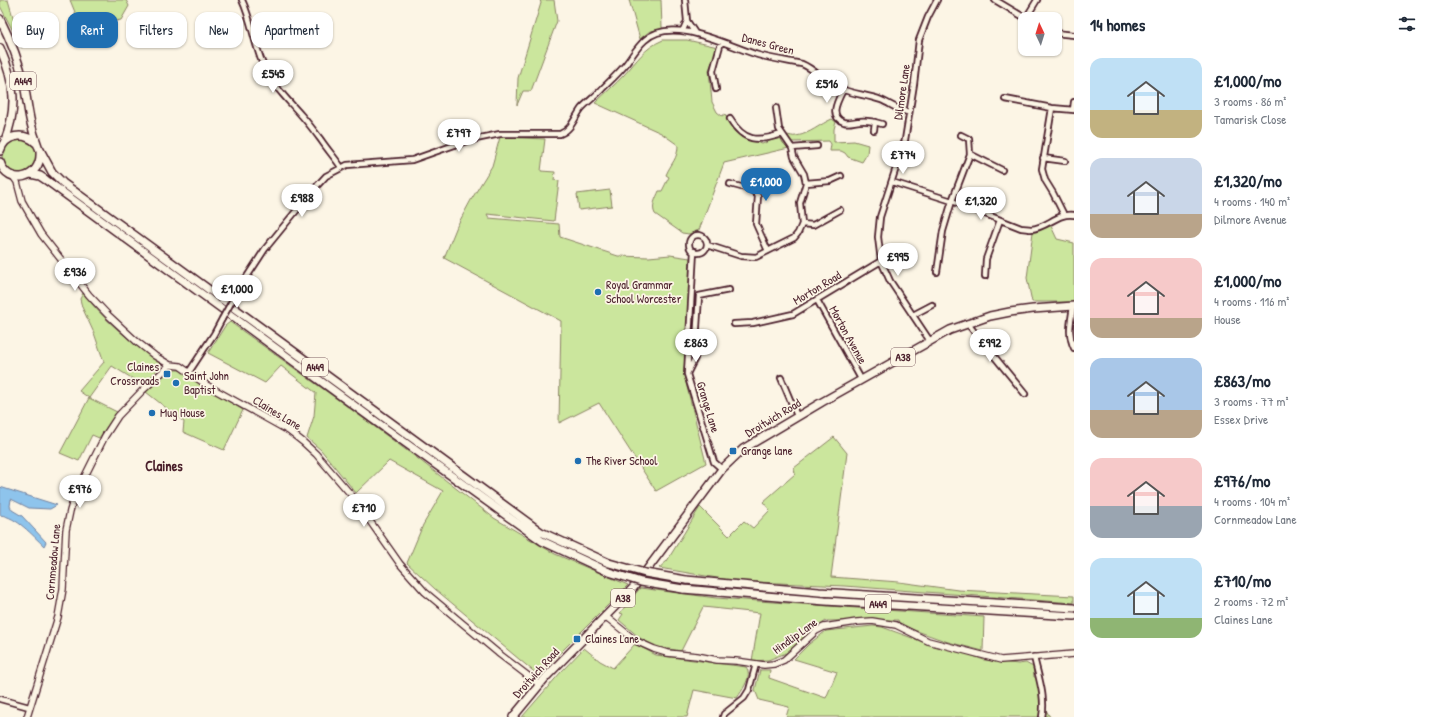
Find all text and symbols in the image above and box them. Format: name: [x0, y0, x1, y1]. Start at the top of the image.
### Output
chip: Buy: [12, 12, 59, 48]
chip: Rent: [67, 12, 118, 48]
chip: Filters: [126, 12, 187, 48]
chip: New: [195, 12, 243, 48]
chip: Apartment: [251, 12, 333, 48]
north arrow: [1018, 12, 1062, 56]
map controls: [1018, 12, 1062, 56]
text: 14 homes: [1090, 13, 1145, 36]
icon: filters: [1396, 13, 1418, 35]
street label: Danes Green: [740, 28, 796, 59]
pin: £545: [249, 60, 297, 94]
street label: Dilmore Lane: [889, 63, 914, 121]
text: £545: [261, 64, 285, 82]
text: £1,000/mo: [1214, 69, 1281, 92]
pin: £516: [803, 70, 851, 104]
road number: A449: [10, 72, 36, 90]
text: £516: [816, 74, 838, 92]
icon: home: [1122, 74, 1170, 122]
text: 3 rooms · 86 m²: [1214, 92, 1286, 110]
text: Tamarisk Close: [1214, 110, 1286, 128]
pin: £797: [435, 119, 483, 153]
text: £797: [447, 123, 471, 141]
pin: £774: [879, 141, 927, 175]
text: £774: [891, 145, 915, 163]
pin: £1,000: [733, 168, 799, 202]
text: £1,320/mo: [1214, 169, 1282, 192]
text: £1,000: [750, 172, 782, 190]
icon: home: [1122, 174, 1170, 222]
pin: £988: [278, 184, 326, 218]
pin: £1,320: [948, 187, 1014, 221]
text: £988: [290, 188, 314, 206]
text: £1,320: [965, 191, 997, 209]
text: 4 rooms · 140 m²: [1214, 192, 1290, 210]
text: Dilmore Avenue: [1214, 210, 1287, 228]
pin: £995: [874, 243, 922, 277]
text: £995: [887, 247, 909, 265]
pin: £936: [51, 258, 99, 292]
text: £936: [64, 262, 86, 280]
street label: Morton Road: [789, 266, 844, 309]
text: £1,000/mo: [1214, 269, 1281, 292]
icon: home: [1122, 274, 1170, 322]
pin: £1,000: [204, 275, 270, 309]
place label: Royal Grammar School Worcester: [606, 276, 682, 307]
text: £1,000: [221, 279, 253, 297]
marker: Royal Grammar School Worcester: [593, 287, 603, 297]
text: 4 rooms · 116 m²: [1214, 292, 1289, 310]
street label: Morton Avenue: [825, 303, 872, 367]
text: House: [1214, 310, 1241, 328]
pin: £863: [672, 329, 720, 363]
pin: £992: [966, 329, 1014, 363]
text: £863: [684, 333, 708, 351]
text: £992: [979, 333, 1001, 351]
road number: A38: [891, 348, 915, 366]
place label: Claines Crossroads: [110, 358, 159, 389]
road number: A449: [302, 358, 328, 376]
place label: Saint John Baptist: [184, 367, 229, 398]
marker: Claines Crossroads: [162, 369, 172, 379]
text: £863/mo: [1214, 369, 1271, 392]
icon: home: [1122, 374, 1170, 422]
marker: Saint John Baptist: [171, 378, 181, 388]
street label: Grange Lane: [693, 379, 724, 435]
street label: Claines Lane: [250, 391, 305, 434]
text: 3 rooms · 77 m²: [1214, 392, 1288, 410]
street label: Droitwich Road: [742, 394, 804, 441]
place label: Mug House: [160, 404, 205, 421]
marker: Mug House: [147, 408, 157, 418]
text: Essex Drive: [1214, 410, 1268, 428]
place label: Grange lane: [741, 442, 793, 459]
marker: Grange lane: [728, 446, 738, 456]
place label: The River School: [586, 452, 658, 469]
district label: Claines: [145, 456, 183, 475]
marker: The River School: [573, 456, 583, 466]
text: £976/mo: [1214, 469, 1270, 492]
icon: home: [1122, 474, 1170, 522]
pin: £976: [56, 475, 104, 509]
text: £976: [68, 479, 92, 497]
text: 4 rooms · 104 m²: [1214, 492, 1290, 510]
pin: £710: [340, 494, 388, 528]
text: £710: [352, 498, 376, 516]
text: Cornmeadow Lane: [1214, 510, 1297, 528]
street label: Cornmeadow Lane: [41, 523, 64, 601]
text: £710/mo: [1214, 569, 1271, 592]
icon: home: [1122, 574, 1170, 622]
road number: A38: [611, 589, 635, 607]
text: 2 rooms · 72 m²: [1214, 592, 1288, 610]
road number: A449: [865, 595, 891, 613]
text: Claines Lane: [1214, 610, 1273, 628]
street label: Hindlip Lane: [769, 613, 821, 658]
place label: Claines Lane: [585, 630, 639, 647]
marker: Claines Lane: [572, 634, 582, 644]
street label: Droitwich Road: [508, 644, 563, 702]

